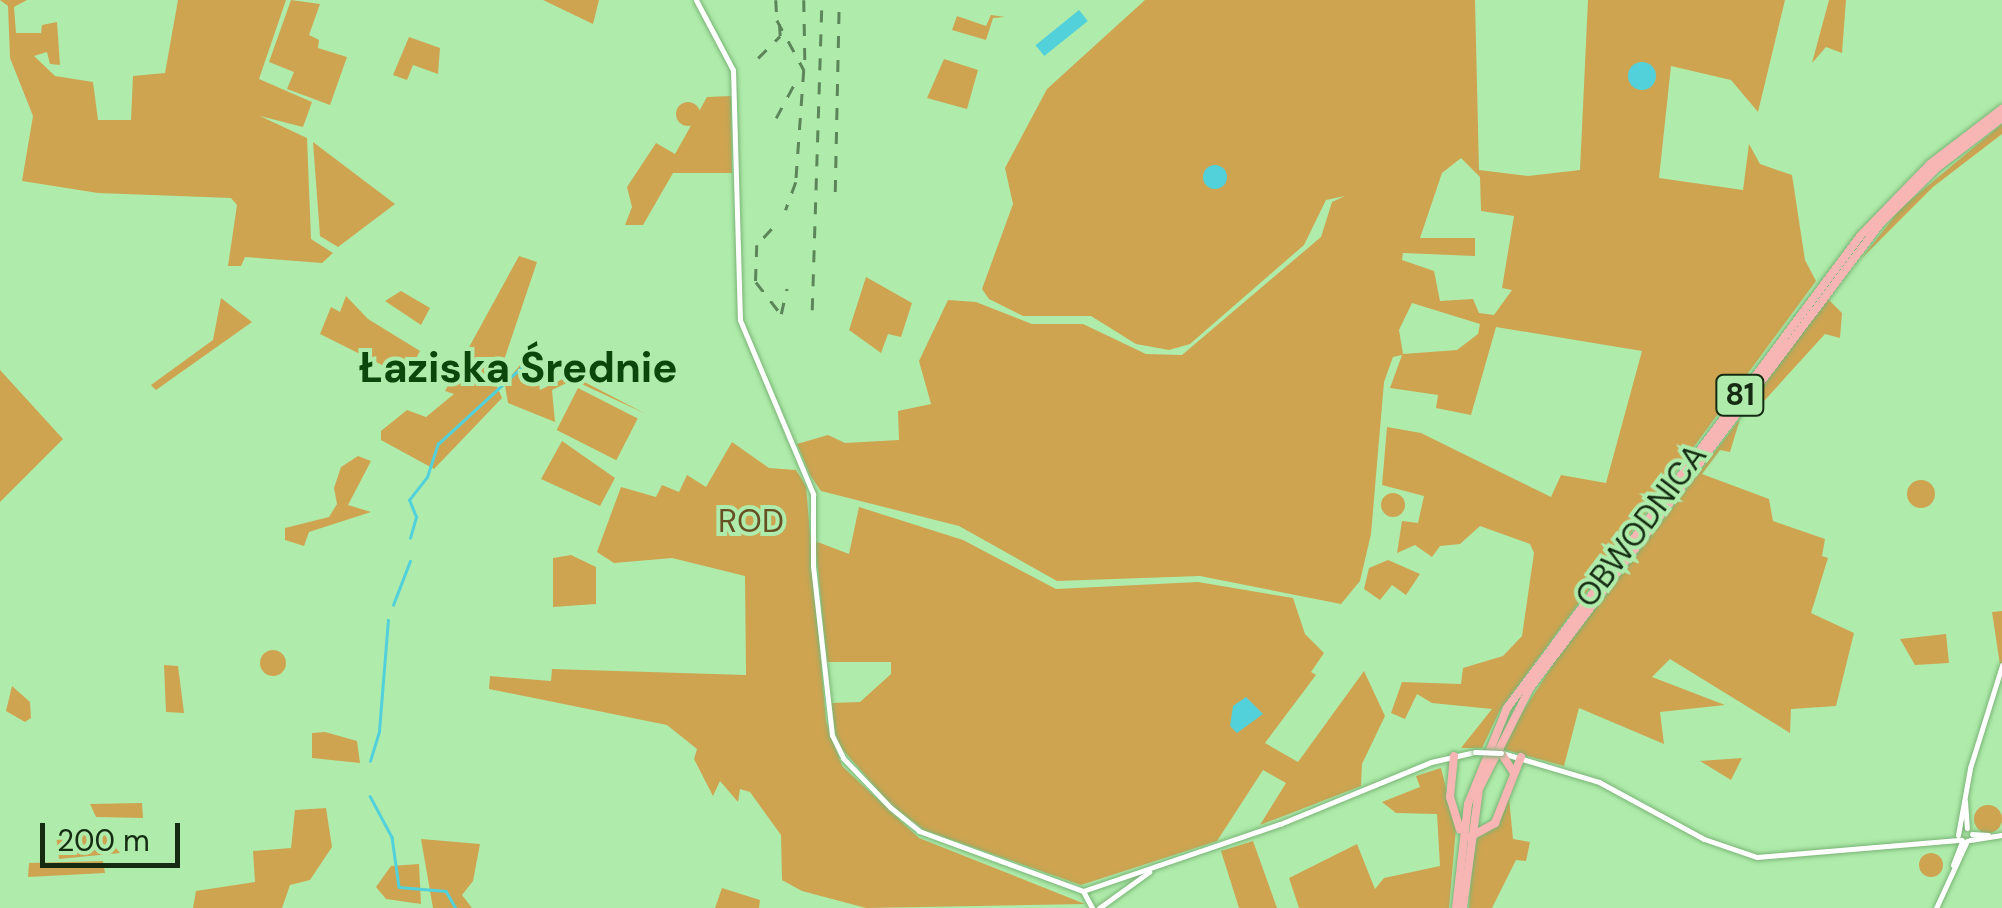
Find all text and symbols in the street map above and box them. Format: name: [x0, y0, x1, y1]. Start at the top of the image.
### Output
district label: Łaziska Średnie: [358, 343, 678, 393]
road number: 81: [1715, 370, 1765, 420]
street label: OBWODNICA: [1567, 437, 1715, 615]
park label: ROD: [718, 502, 784, 540]
scale bar: [45, 803, 185, 865]
text: 200 m: [57, 821, 150, 860]

